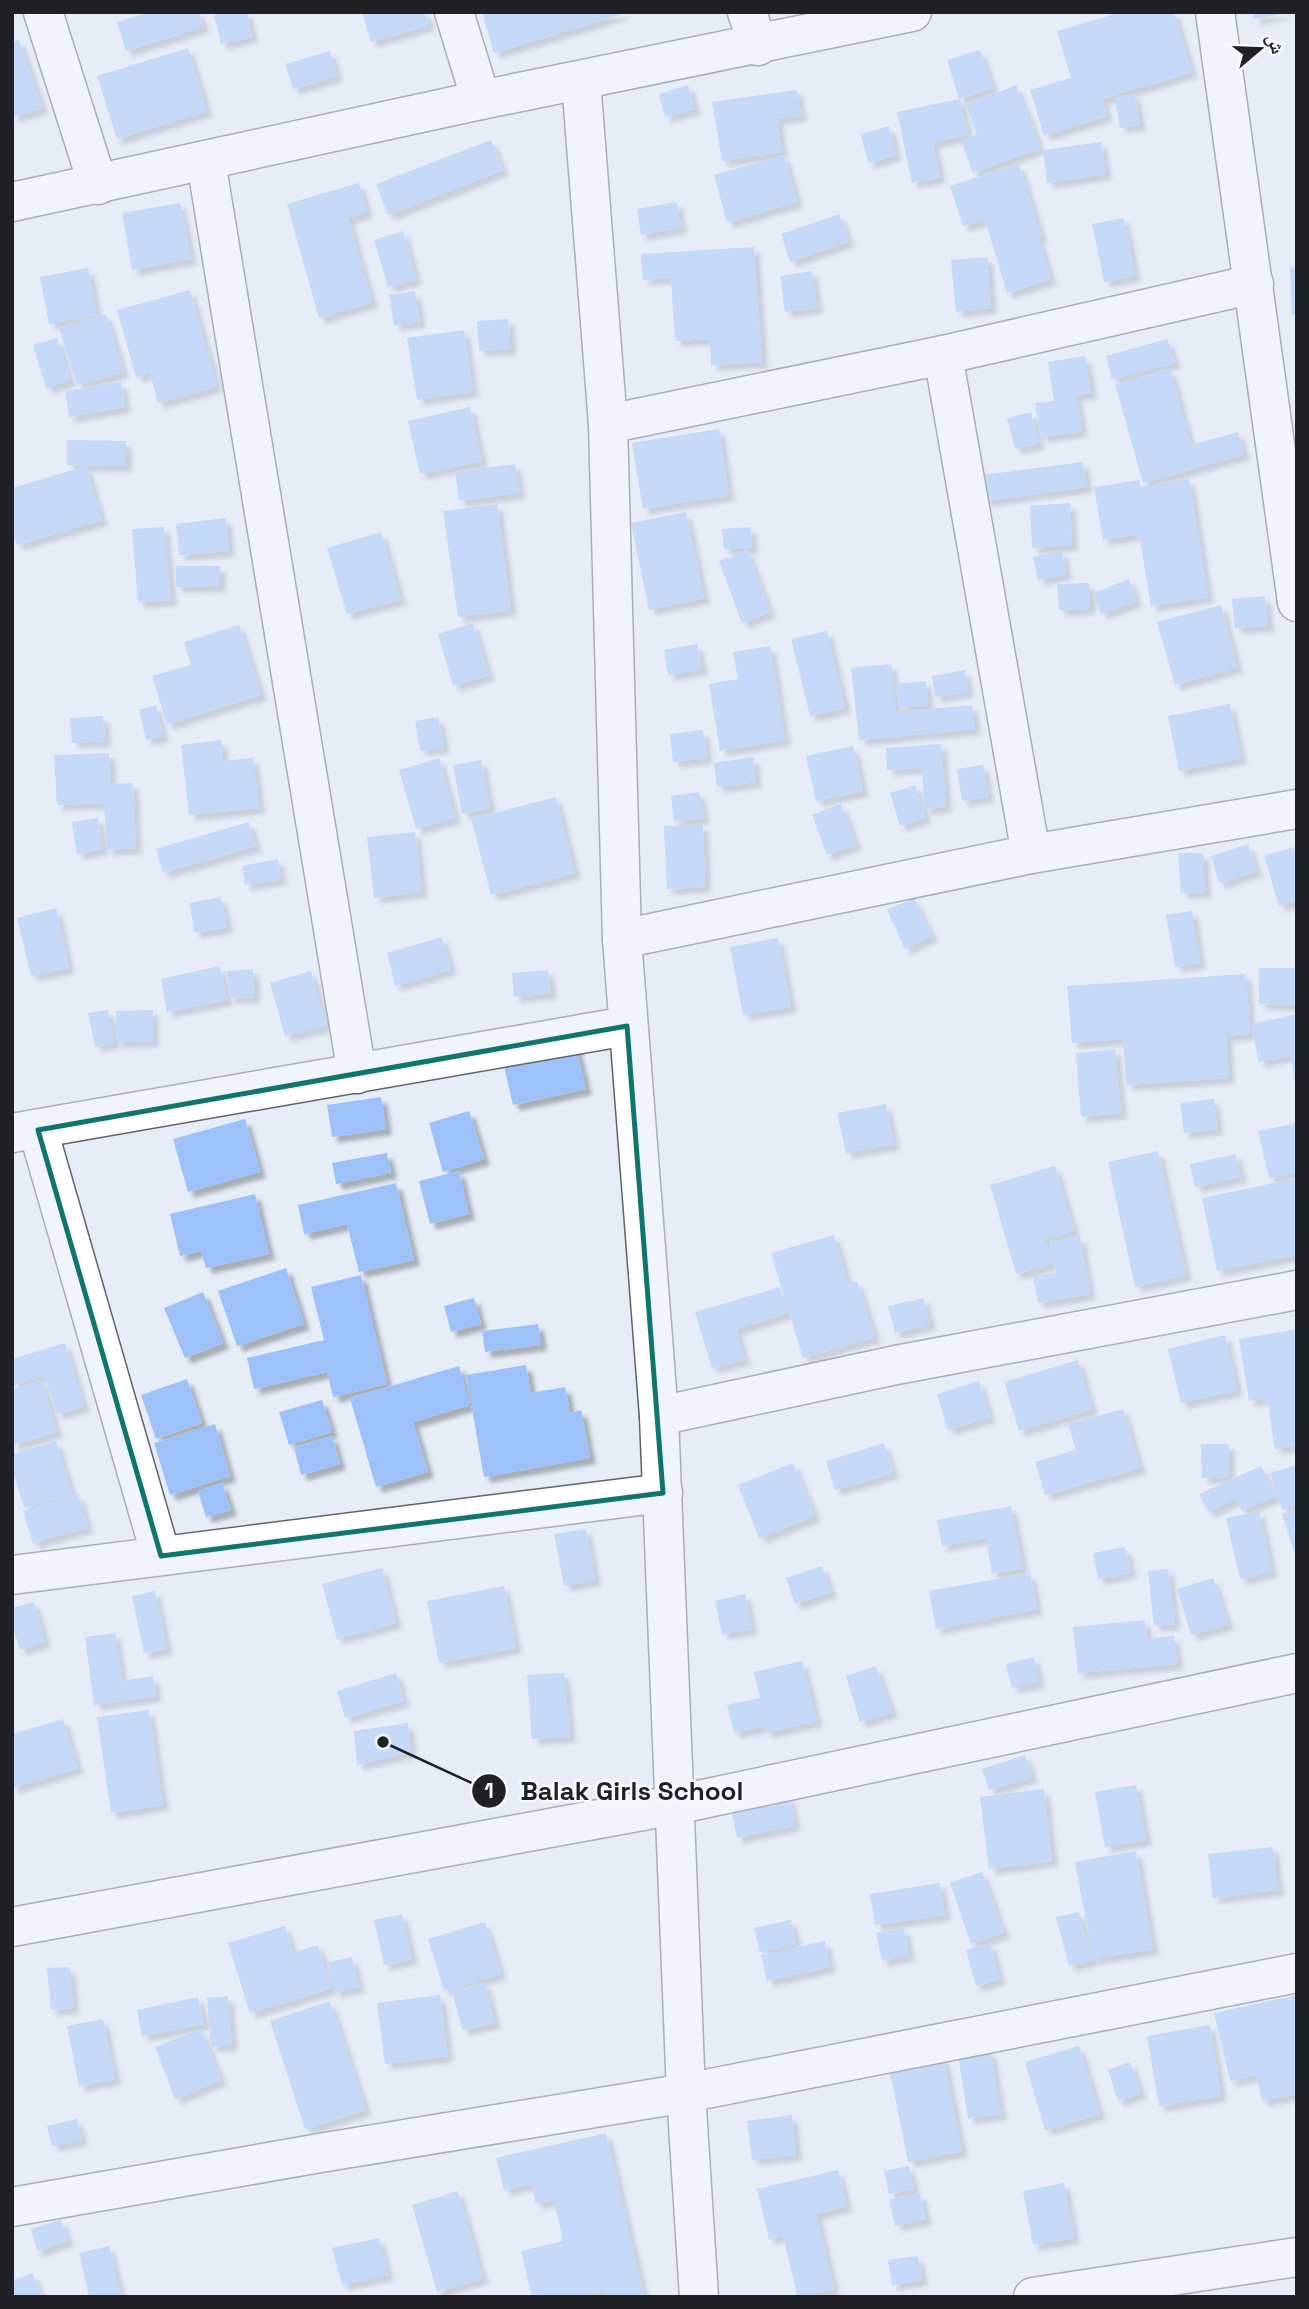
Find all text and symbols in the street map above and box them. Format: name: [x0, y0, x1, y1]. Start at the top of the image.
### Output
north arrow: [1225, 14, 1295, 84]
text: ش: [1260, 30, 1291, 57]
callout: Balak Girls School: [472, 1767, 757, 1814]
text: Balak Girls School: [521, 1774, 743, 1808]
text: 1: [484, 1777, 494, 1804]

